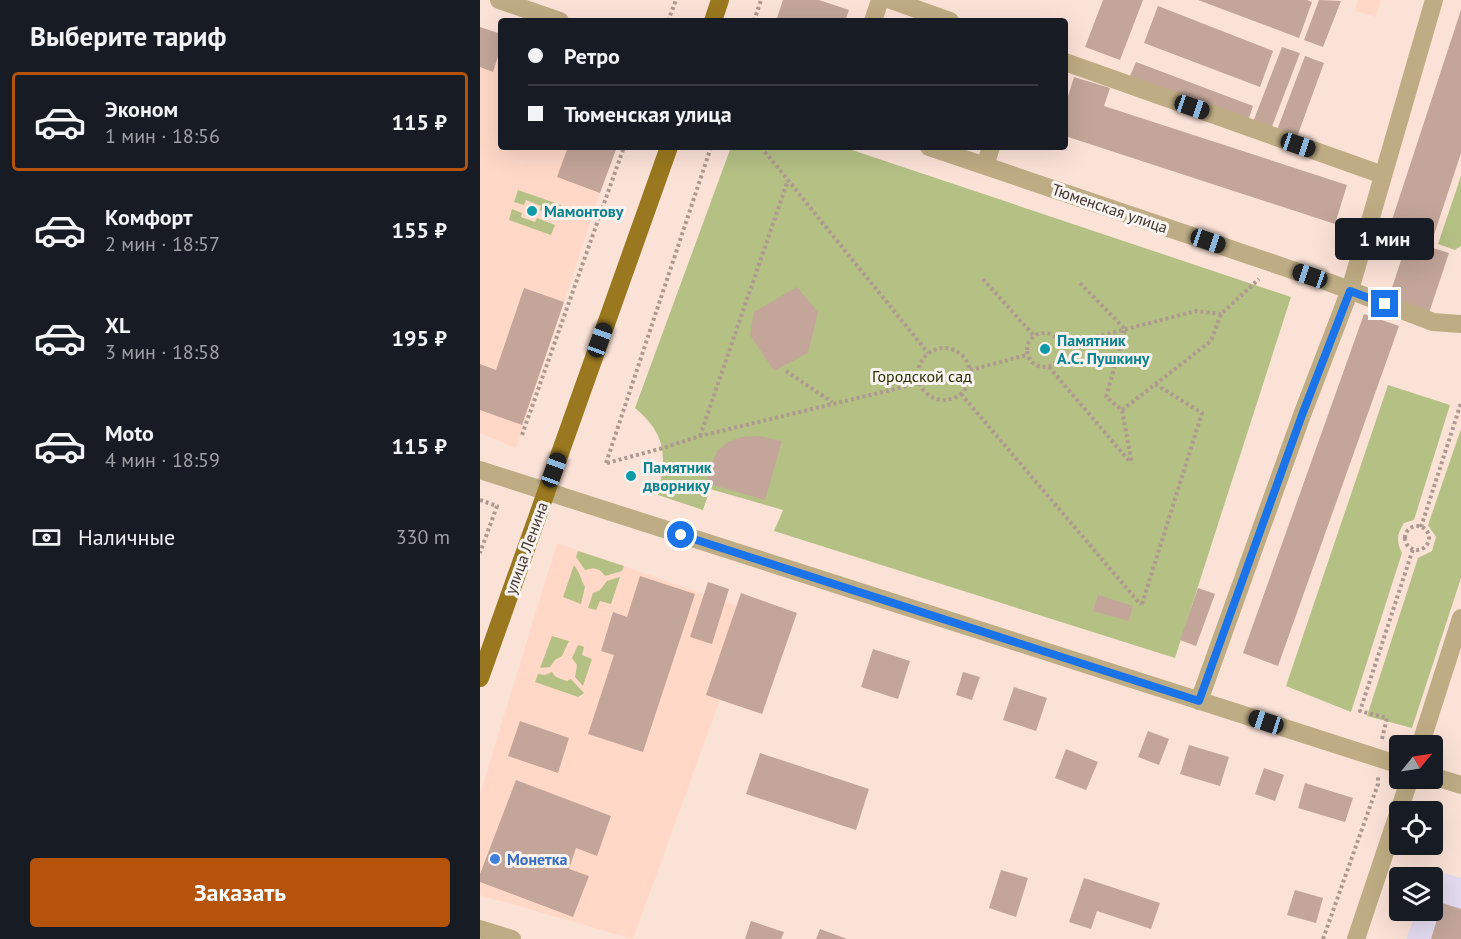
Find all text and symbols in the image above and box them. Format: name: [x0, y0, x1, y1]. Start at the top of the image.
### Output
text: Выберите тариф: [30, 19, 226, 53]
text: Ретро: [564, 42, 620, 70]
car: [1172, 93, 1212, 121]
icon: car: [33, 95, 87, 149]
text: Эконом: [105, 95, 178, 123]
text: Тюменская улица: [564, 100, 732, 128]
text: 115 ₽: [392, 108, 447, 136]
text: 1 мин · 18:56: [105, 123, 220, 149]
car: [1278, 131, 1318, 159]
street label: Тюменская улица: [1049, 179, 1171, 237]
place label: Мамонтову: [544, 201, 624, 221]
icon: car: [33, 203, 87, 257]
text: Комфорт: [105, 203, 193, 231]
marker: Мамонтову: [525, 204, 539, 218]
text: 155 ₽: [392, 216, 447, 244]
callout: 1 мин: [1336, 217, 1434, 259]
text: 1 мин: [1359, 226, 1410, 252]
car: [1188, 227, 1228, 255]
text: 2 мин · 18:57: [105, 231, 220, 257]
car: [1290, 262, 1330, 290]
route end: [1371, 290, 1398, 317]
icon: car: [33, 311, 87, 365]
text: XL: [105, 311, 130, 339]
car: [585, 320, 615, 360]
text: 195 ₽: [392, 324, 447, 352]
place label: Памятник А.С. Пушкину: [1057, 330, 1150, 368]
text: 3 мин · 18:58: [105, 339, 220, 365]
marker: Памятник А.С. Пушкину: [1038, 342, 1052, 356]
park label: Городской сад: [872, 366, 972, 386]
icon: car: [33, 419, 87, 473]
text: Moto: [105, 419, 154, 447]
text: 115 ₽: [392, 432, 447, 460]
text: 4 мин · 18:59: [105, 447, 220, 473]
car: [539, 450, 569, 490]
place label: Памятник дворнику: [642, 457, 712, 495]
marker: Памятник дворнику: [624, 469, 638, 483]
street label: улица Ленина: [500, 499, 552, 597]
icon: cash: [30, 521, 63, 554]
route start: [667, 521, 694, 548]
text: Наличные: [78, 523, 175, 551]
text: 330 m: [396, 524, 450, 550]
car: [1246, 708, 1286, 736]
north arrow: [1389, 735, 1443, 789]
map controls: [1389, 735, 1443, 921]
button: locate: [1389, 801, 1443, 855]
place label: Монетка: [507, 849, 568, 869]
marker: Монетка: [488, 852, 502, 866]
button: Заказать: [30, 858, 450, 927]
button: layers: [1389, 867, 1443, 921]

